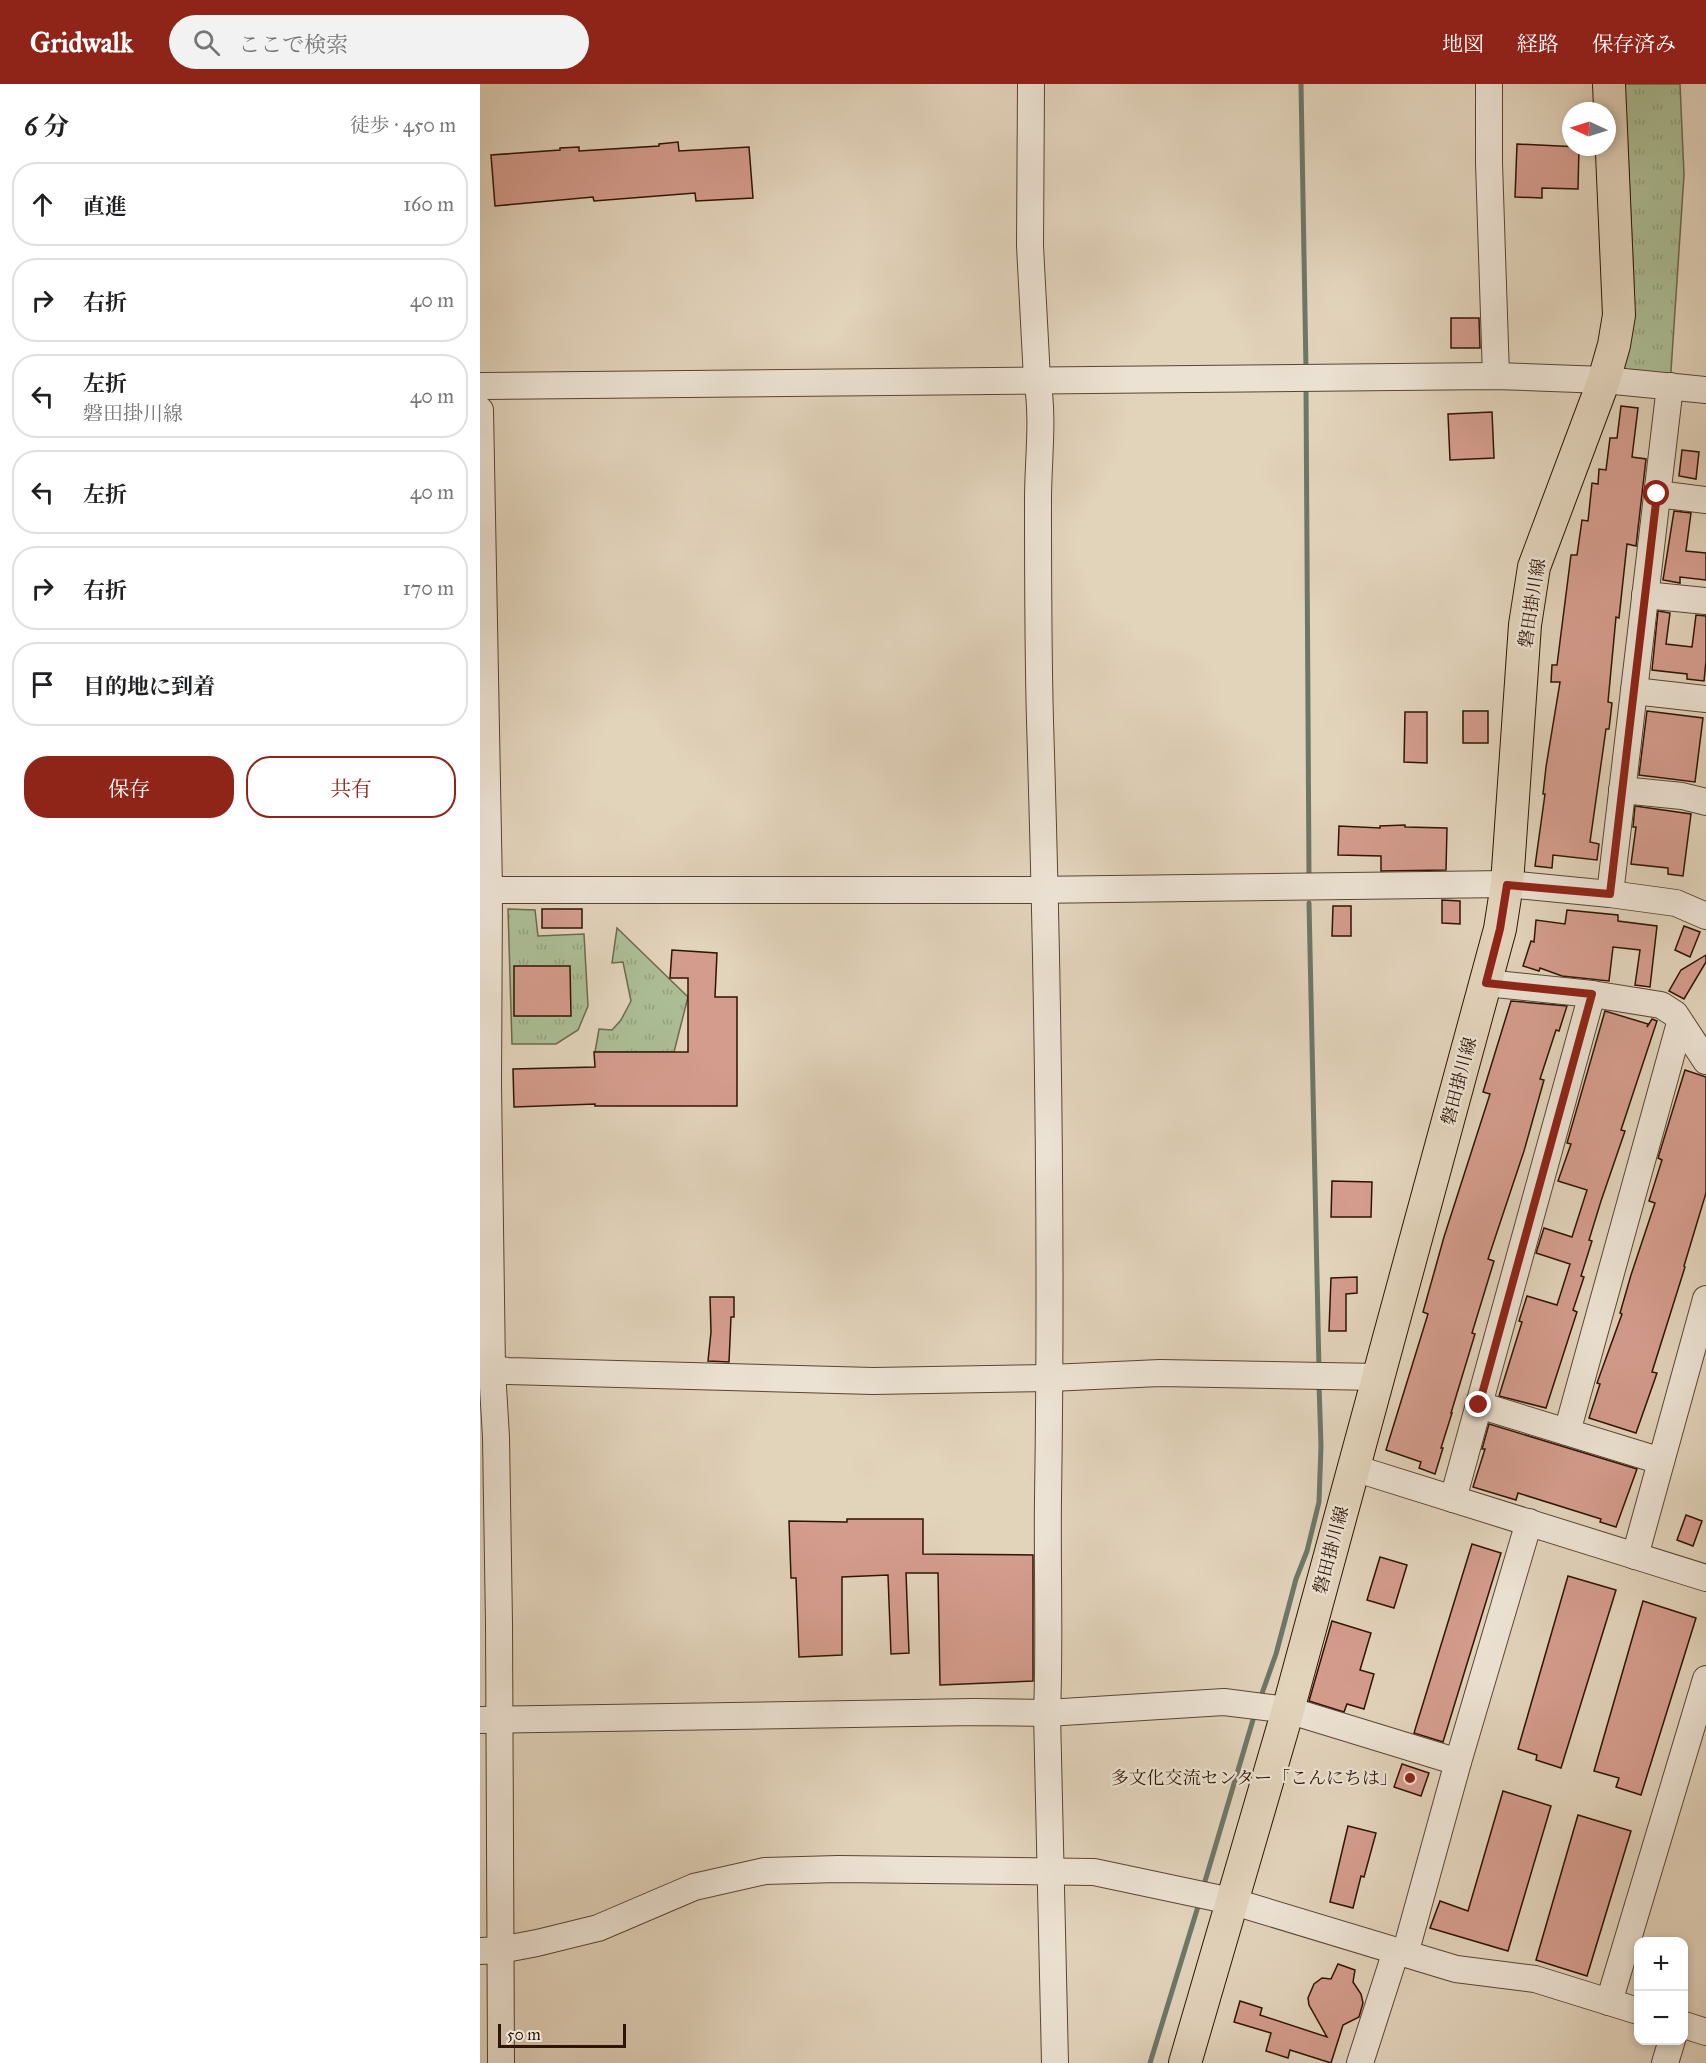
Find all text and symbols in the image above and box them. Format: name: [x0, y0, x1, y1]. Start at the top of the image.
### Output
search box: [169, 15, 589, 69]
text: Gridwalk: [30, 25, 133, 60]
icon: search: [190, 26, 223, 59]
text: ここで検索: [238, 31, 348, 58]
text: 地図: [1442, 31, 1484, 57]
text: 経路: [1517, 31, 1559, 57]
text: 保存済み: [1592, 31, 1676, 57]
north arrow: [1562, 102, 1616, 156]
text: 6 分: [24, 110, 69, 142]
text: 徒歩 · 450 m: [350, 113, 456, 137]
icon: ahead: [26, 188, 59, 221]
text: 160 m: [403, 192, 454, 216]
text: 直進: [83, 193, 127, 220]
icon: right: [26, 284, 59, 317]
text: 40 m: [410, 288, 454, 312]
text: 右折: [83, 289, 127, 316]
text: 左折: [83, 370, 127, 397]
icon: left: [26, 380, 59, 413]
text: 40 m: [410, 384, 454, 408]
text: 磐田掛川線: [83, 401, 183, 425]
icon: left: [26, 476, 59, 509]
text: 40 m: [410, 480, 454, 504]
route start: [1643, 480, 1669, 506]
text: 左折: [83, 481, 127, 508]
street label: 磐田掛川線: [1514, 557, 1550, 649]
icon: right: [26, 572, 59, 605]
text: 170 m: [403, 576, 454, 600]
text: 右折: [83, 577, 127, 604]
icon: arrive: [26, 668, 59, 701]
text: 目的地に到着: [83, 673, 215, 700]
button: 保存: [24, 756, 234, 818]
button: 共有: [246, 756, 456, 818]
street label: 磐田掛川線: [1437, 1035, 1481, 1127]
route end: [1465, 1391, 1491, 1417]
street label: 磐田掛川線: [1309, 1504, 1353, 1596]
place label: 多文化交流センター「こんにちは」: [1111, 1767, 1398, 1789]
marker: 多文化交流センター「こんにちは」: [1403, 1771, 1417, 1785]
map controls: [1634, 1937, 1688, 2045]
button: +: [1634, 1937, 1688, 1991]
button: −: [1634, 1991, 1688, 2045]
scale bar: [498, 2021, 626, 2048]
text: 50 m: [507, 2025, 541, 2044]

